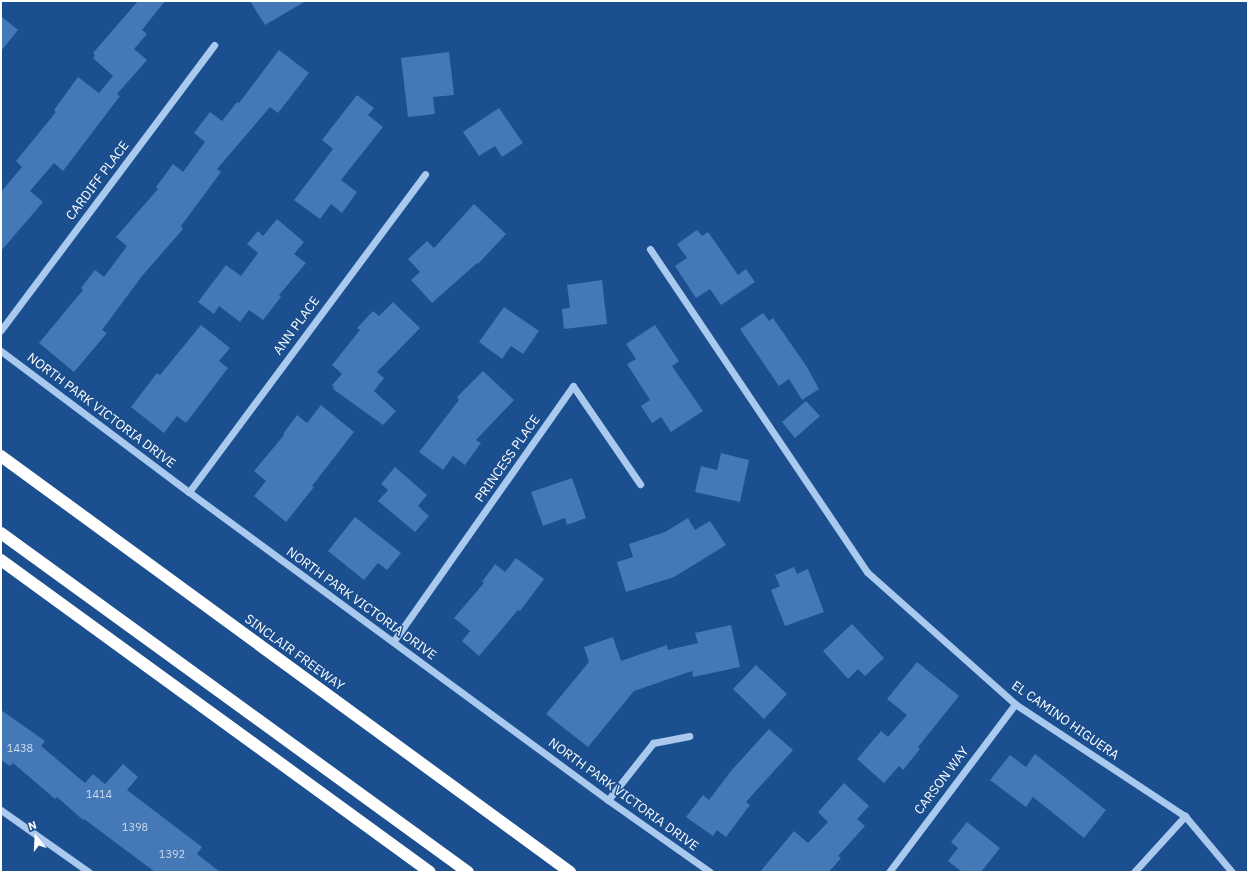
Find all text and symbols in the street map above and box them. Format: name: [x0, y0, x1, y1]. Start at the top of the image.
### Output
street label: CARDIFF PLACE: [63, 138, 133, 224]
street label: ANN PLACE: [271, 294, 323, 358]
street label: NORTH PARK VICTORIA DRIVE: [24, 350, 178, 472]
street label: PRINCESS PLACE: [472, 412, 544, 506]
street label: NORTH PARK VICTORIA DRIVE: [283, 544, 439, 664]
street label: SINCLAIR FREEWAY: [241, 612, 347, 694]
street label: EL CAMINO HIGUERA: [1008, 678, 1122, 764]
street label: NORTH PARK VICTORIA DRIVE: [545, 735, 701, 855]
house number: 1438: [7, 741, 33, 755]
street label: CARSON WAY: [912, 744, 972, 818]
house number: 1414: [86, 787, 112, 801]
north arrow: [16, 817, 56, 857]
text: N: [26, 818, 38, 833]
house number: 1398: [122, 820, 148, 834]
house number: 1392: [159, 847, 185, 861]

